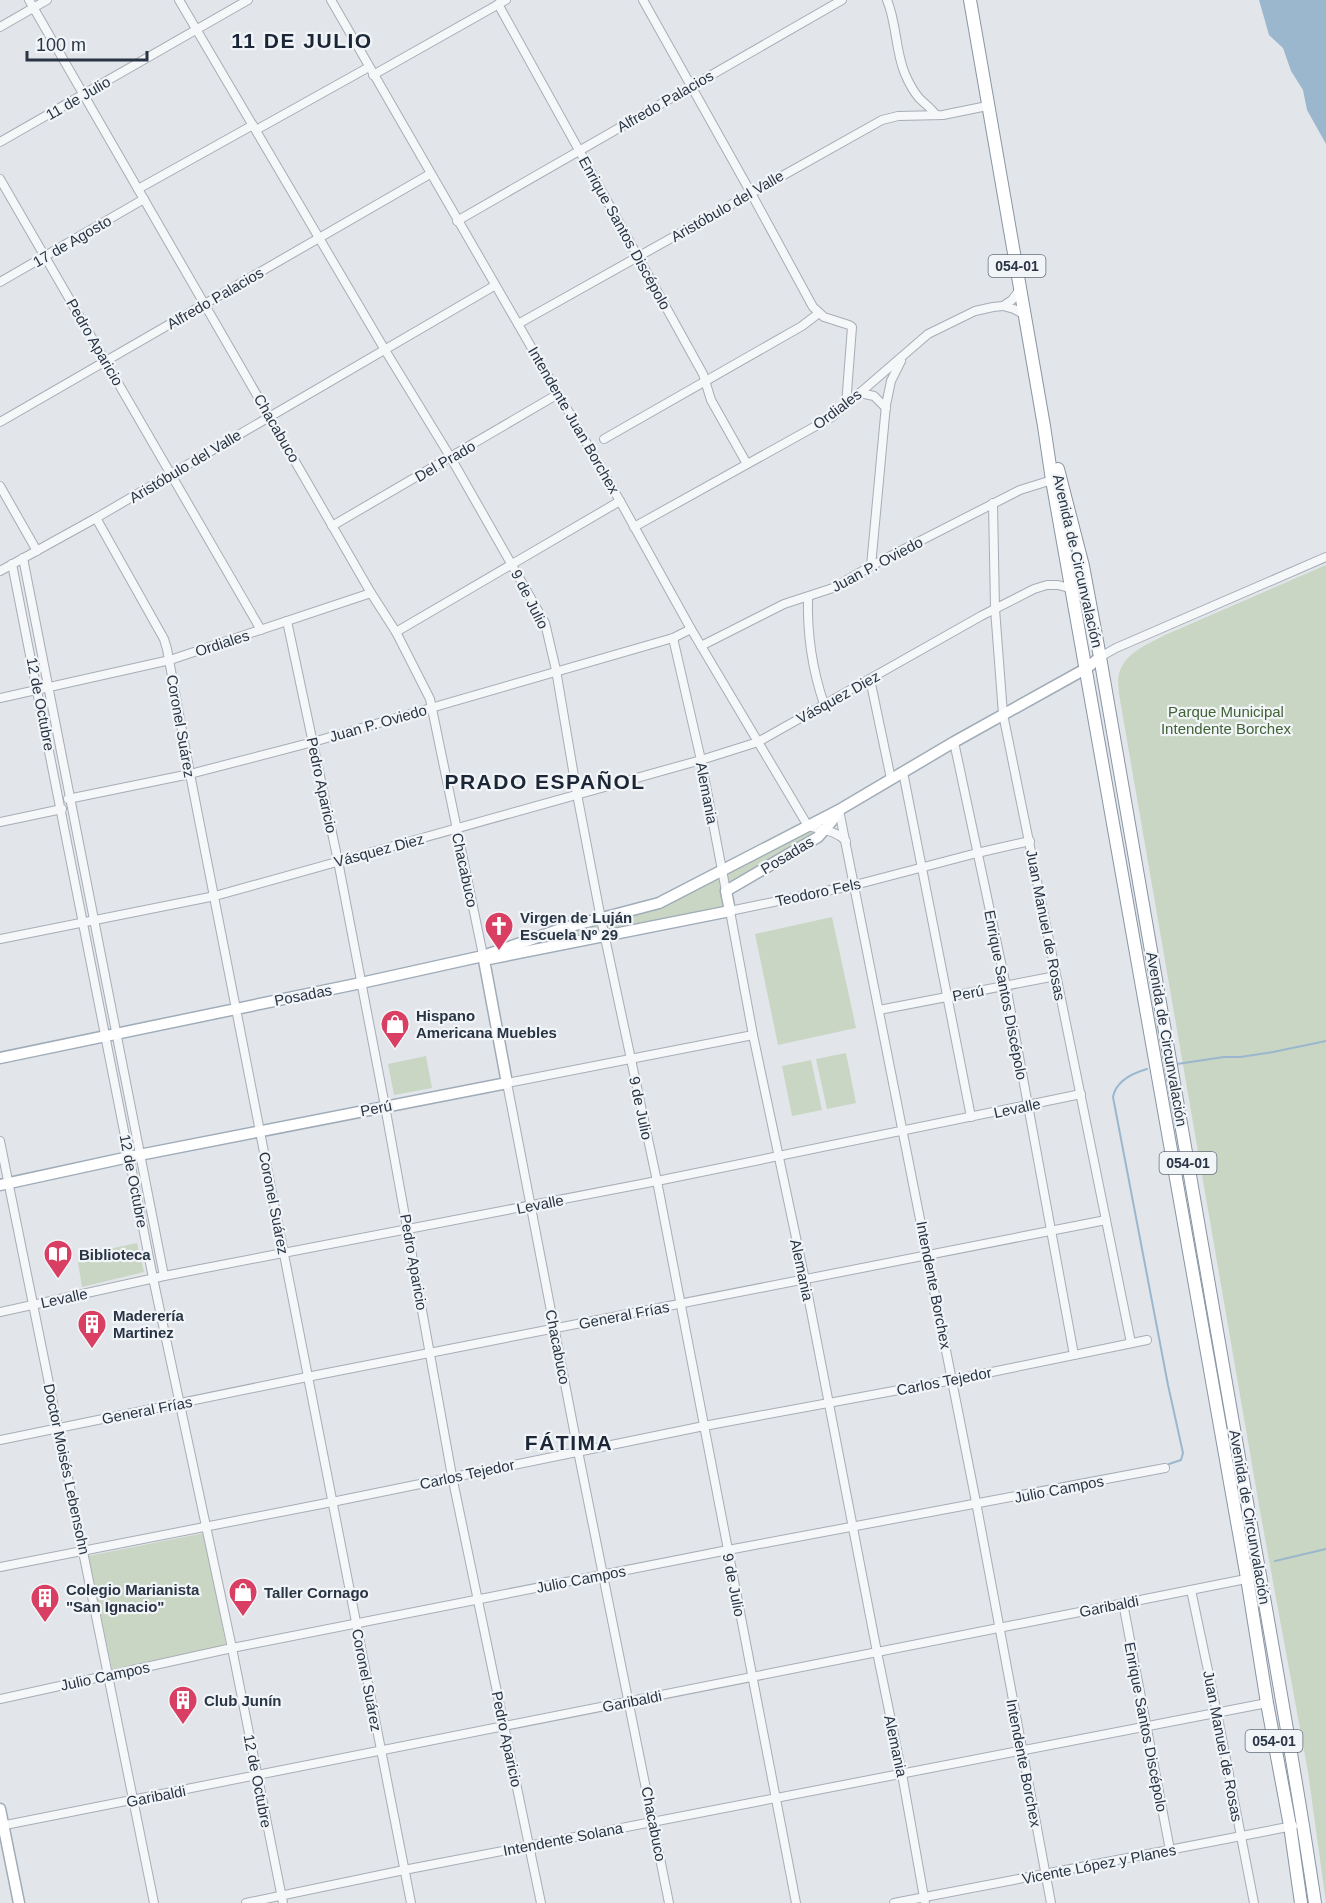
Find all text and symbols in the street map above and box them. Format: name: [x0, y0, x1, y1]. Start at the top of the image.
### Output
scale bar: [27, 24, 147, 62]
district label: 11 DE JULIO: [231, 29, 373, 52]
text: 100 m: [36, 35, 86, 55]
street label: Alfredo Palacios: [614, 67, 716, 135]
street label: 11 de Julio: [43, 73, 113, 123]
street label: Enrique Santos Discépolo: [576, 153, 674, 313]
street label: Aristóbulo del Valle: [668, 167, 786, 245]
street label: 17 de Agosto: [30, 212, 114, 270]
road number: 054-01: [988, 255, 1046, 277]
street label: Alfredo Palacios: [164, 264, 266, 332]
street label: Pedro Aparicio: [63, 296, 127, 388]
street label: Intendente Juan Borchex: [525, 344, 623, 497]
street label: Ordiales: [810, 385, 864, 433]
street label: Chacabuco: [251, 391, 303, 465]
street label: Aristóbulo del Valle: [126, 426, 244, 506]
street label: Del Prado: [412, 437, 478, 485]
street label: Avenida de Circunvalación: [1050, 473, 1106, 649]
street label: Juan P. Oviedo: [829, 533, 925, 595]
street label: 9 de Julio: [508, 567, 552, 631]
street label: Ordiales: [193, 626, 251, 660]
street label: 12 de Octubre: [24, 656, 58, 752]
street label: Vásquez Diez: [793, 667, 883, 727]
street label: Coronel Suárez: [164, 673, 198, 779]
street label: Juan P. Oviedo: [327, 701, 429, 745]
park label: Parque Municipal Intendente Borchex: [1161, 703, 1292, 737]
street label: Pedro Aparicio: [304, 736, 340, 834]
street label: Alemania: [693, 761, 721, 826]
district label: PRADO ESPAÑOL: [444, 770, 646, 793]
street label: Vásquez Diez: [332, 830, 426, 870]
street label: Chacabuco: [449, 831, 481, 909]
street label: Posadas: [758, 833, 816, 877]
street label: Juan Manuel de Rosas: [1023, 848, 1069, 1002]
street label: Teodoro Fels: [774, 875, 862, 909]
place label: Virgen de Luján Escuela Nº 29: [520, 909, 632, 943]
street label: Enrique Santos Discépolo: [981, 909, 1031, 1081]
church icon: Virgen de Luján Escuela Nº 29: [483, 910, 515, 952]
street label: Avenida de Circunvalación: [1143, 950, 1191, 1128]
street label: Posadas: [273, 981, 333, 1009]
street label: Perú: [951, 982, 985, 1004]
place label: Hispano Americana Muebles: [416, 1007, 557, 1041]
shop icon: Hispano Americana Muebles: [379, 1008, 411, 1050]
street label: 9 de Julio: [626, 1075, 656, 1141]
street label: Levalle: [992, 1095, 1042, 1121]
street label: Perú: [359, 1097, 393, 1119]
street label: 12 de Octubre: [117, 1133, 151, 1229]
street label: Coronel Suárez: [256, 1150, 292, 1256]
road number: 054-01: [1160, 1152, 1216, 1174]
street label: Levalle: [515, 1191, 565, 1217]
street label: Pedro Aparicio: [397, 1212, 431, 1312]
street label: Intendente Borchex: [913, 1220, 955, 1351]
library icon: Biblioteca: [42, 1238, 74, 1280]
street label: Alemania: [787, 1238, 817, 1303]
place label: Biblioteca: [79, 1246, 151, 1263]
street label: Levalle: [39, 1285, 89, 1311]
street label: General Frías: [577, 1298, 671, 1332]
place label: Maderería Martinez: [113, 1307, 185, 1341]
building icon: Maderería Martinez: [76, 1308, 108, 1350]
street label: Chacabuco: [542, 1308, 574, 1386]
street label: Carlos Tejedor: [895, 1363, 993, 1399]
street label: Doctor Moisés Lebensohn: [41, 1382, 93, 1556]
street label: General Frías: [100, 1393, 194, 1427]
street label: Avenida de Circunvalación: [1226, 1428, 1274, 1606]
district label: FÁTIMA: [525, 1431, 613, 1454]
street label: Carlos Tejedor: [418, 1456, 516, 1492]
street label: Julio Campos: [1013, 1472, 1105, 1506]
street label: 9 de Julio: [720, 1552, 748, 1618]
street label: Julio Campos: [535, 1562, 627, 1596]
shop icon: Taller Cornago: [227, 1576, 259, 1618]
place label: Colegio Marianista "San Ignacio": [66, 1581, 200, 1615]
building icon: Colegio Marianista "San Ignacio": [29, 1582, 61, 1624]
place label: Taller Cornago: [264, 1584, 369, 1601]
street label: Garibaldi: [1078, 1592, 1140, 1620]
street label: Coronel Suárez: [349, 1627, 385, 1733]
street label: Enrique Santos Discépolo: [1121, 1641, 1171, 1813]
street label: Julio Campos: [59, 1658, 151, 1694]
street label: Juan Manuel de Rosas: [1200, 1669, 1246, 1823]
building icon: Club Junín: [167, 1684, 199, 1726]
street label: Garibaldi: [601, 1687, 663, 1715]
street label: Pedro Aparicio: [489, 1690, 525, 1788]
place label: Club Junín: [204, 1692, 282, 1709]
street label: Intendente Borchex: [1003, 1698, 1045, 1829]
street label: Alemania: [881, 1714, 911, 1779]
road number: 054-01: [1246, 1730, 1302, 1752]
street label: 12 de Octubre: [241, 1733, 275, 1829]
street label: Garibaldi: [125, 1782, 187, 1810]
street label: Chacabuco: [638, 1785, 670, 1863]
street label: Intendente Solana: [502, 1819, 625, 1859]
street label: Vicente López y Planes: [1021, 1841, 1177, 1887]

